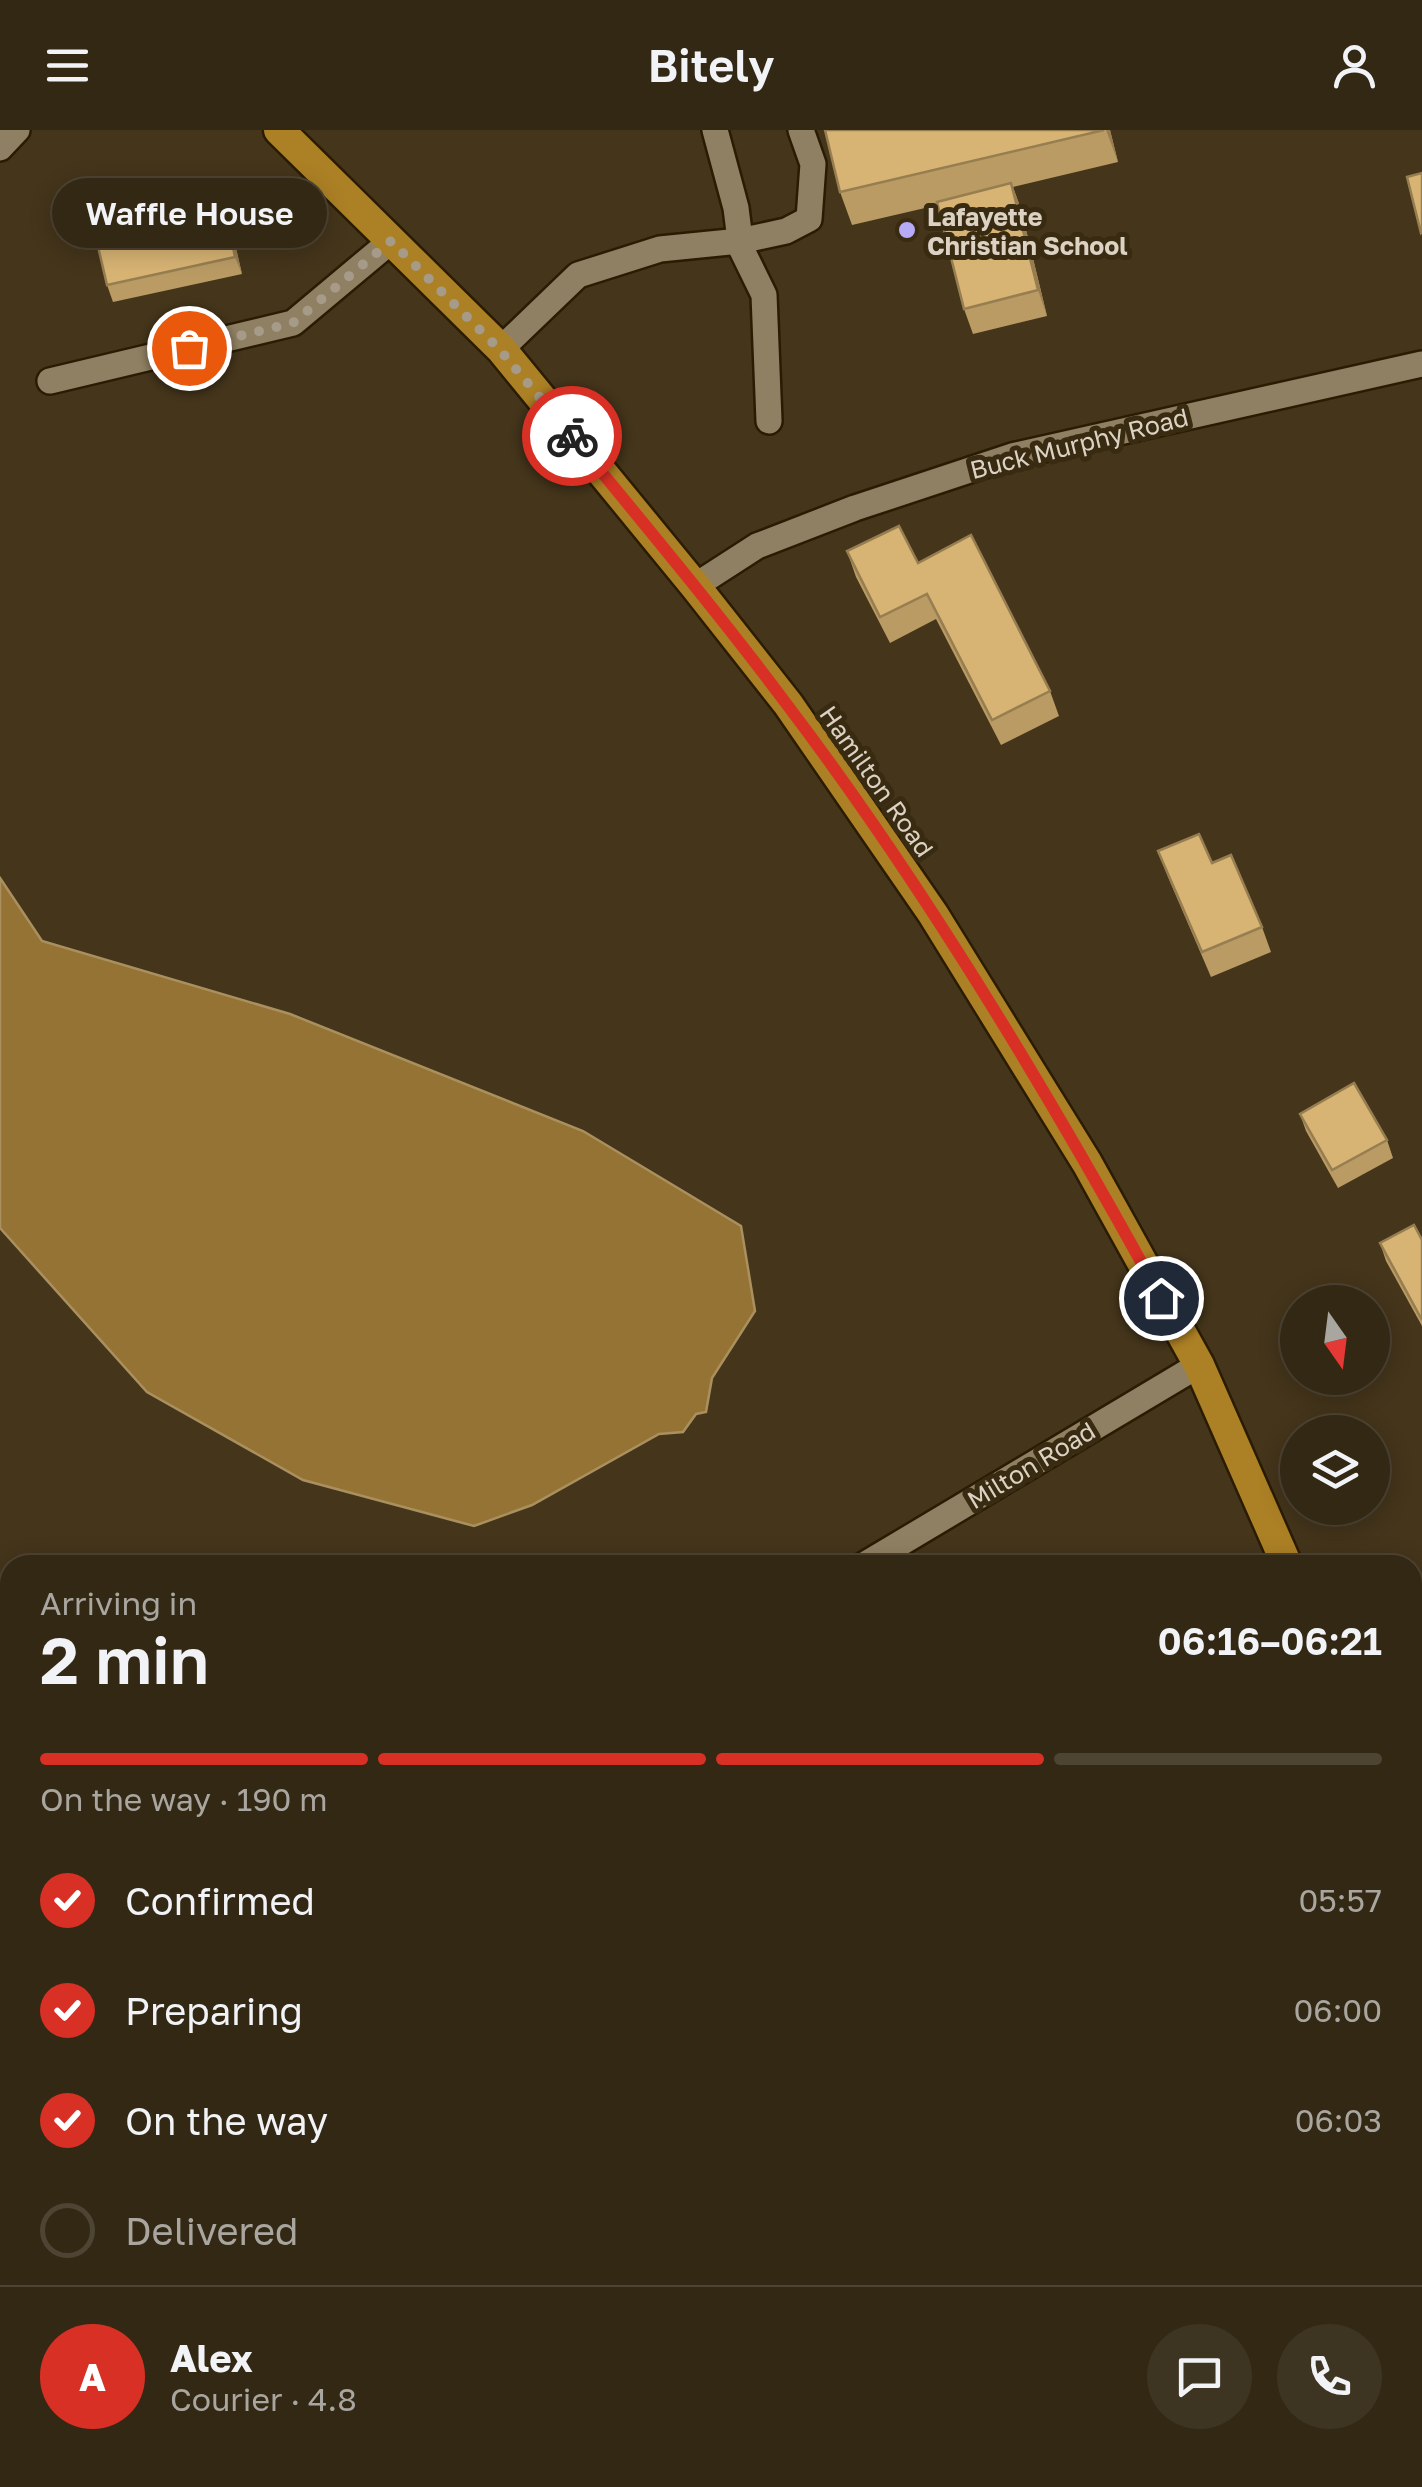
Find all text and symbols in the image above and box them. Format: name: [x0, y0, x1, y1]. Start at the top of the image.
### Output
icon: menu: [40, 38, 95, 93]
text: Bitely: [648, 38, 774, 92]
icon: person: [1327, 38, 1382, 93]
callout: Waffle House: [51, 178, 326, 248]
text: Waffle House: [86, 194, 293, 232]
place label: Lafayette Christian School: [927, 201, 1128, 261]
marker: Lafayette Christian School: [896, 219, 918, 241]
pin: [147, 306, 232, 391]
icon: bag: [162, 321, 217, 376]
courier: [522, 386, 622, 486]
street label: Buck Murphy Road: [967, 401, 1191, 485]
icon: bike: [545, 409, 600, 464]
street label: Hamilton Road: [813, 699, 941, 863]
pin: [1119, 1256, 1204, 1341]
icon: home: [1134, 1271, 1189, 1326]
north arrow: [1280, 1285, 1390, 1395]
map controls: [1280, 1285, 1390, 1525]
street label: Milton Road: [961, 1415, 1101, 1515]
button: layers: [1280, 1415, 1390, 1525]
text: Arriving in: [40, 1584, 197, 1622]
text: 06:16–06:21: [1158, 1618, 1382, 1663]
text: 2 min: [40, 1620, 209, 1698]
text: On the way · 190 m: [40, 1780, 328, 1818]
icon: check: [40, 1873, 95, 1928]
text: Confirmed: [125, 1878, 315, 1923]
text: 05:57: [1298, 1881, 1382, 1919]
icon: check: [40, 1983, 95, 2038]
text: Preparing: [125, 1988, 303, 2033]
text: 06:00: [1294, 1991, 1382, 2029]
icon: check: [40, 2093, 95, 2148]
text: On the way: [125, 2098, 328, 2143]
text: 06:03: [1295, 2101, 1382, 2139]
text: Delivered: [125, 2208, 298, 2253]
button: chat: [1147, 2324, 1252, 2429]
button: phone: [1277, 2324, 1382, 2429]
text: Alex: [170, 2335, 253, 2380]
text: A: [79, 2354, 106, 2399]
text: Courier · 4.8: [170, 2380, 357, 2418]

